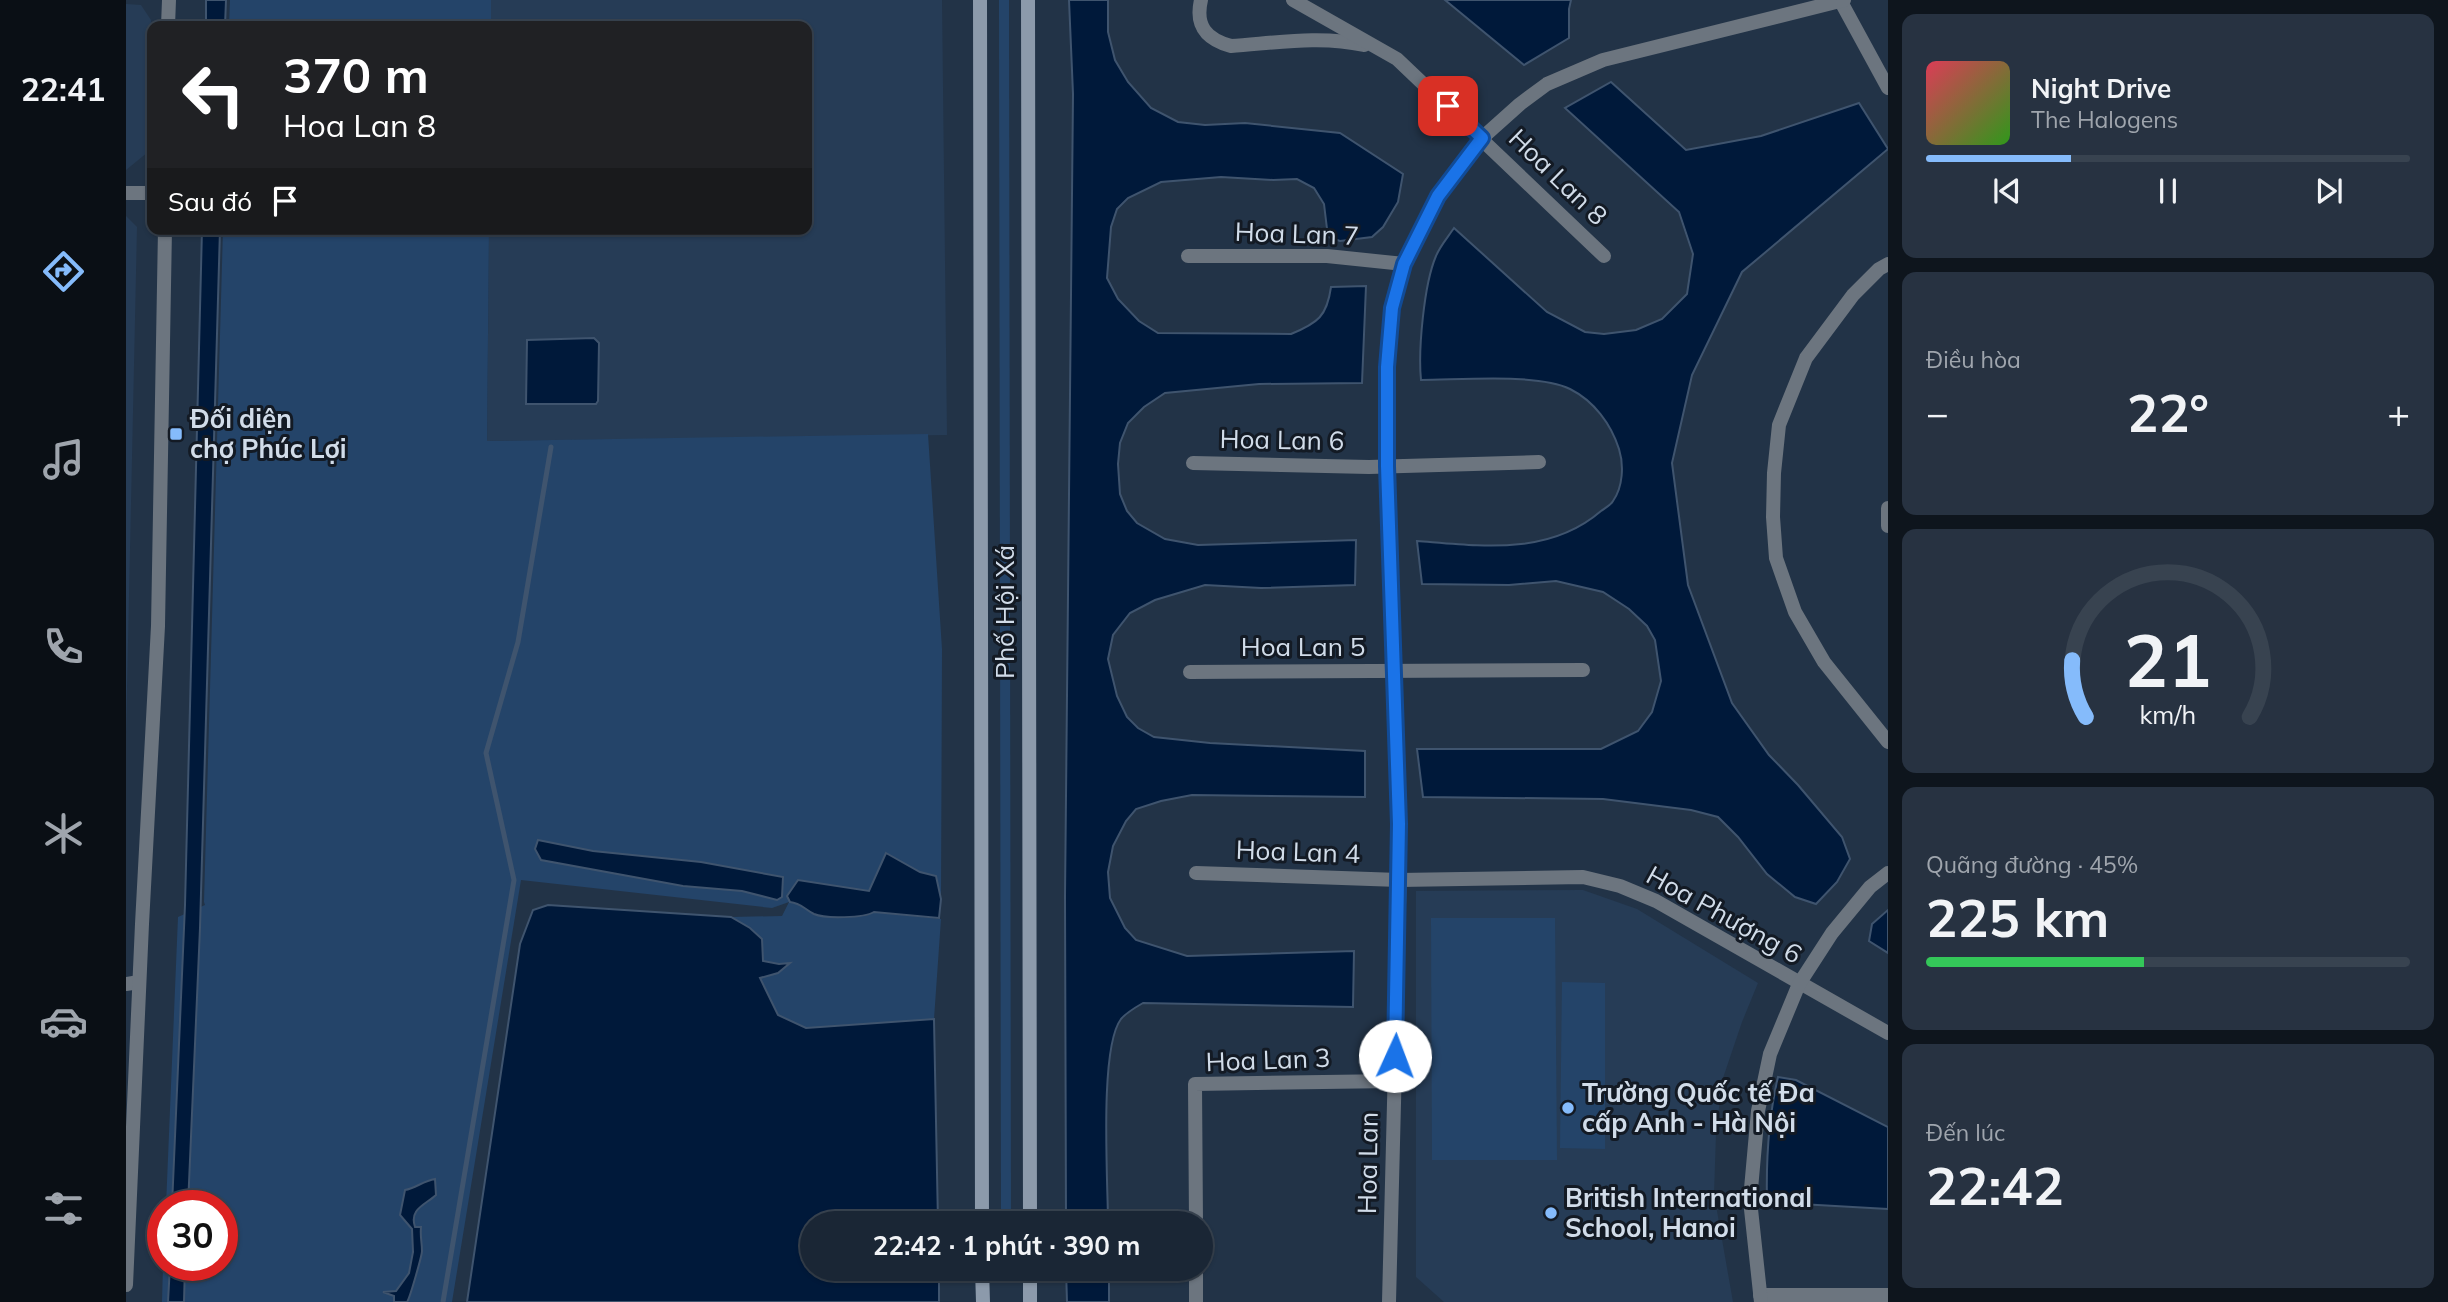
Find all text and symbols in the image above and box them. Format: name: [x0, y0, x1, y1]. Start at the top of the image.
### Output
text: 370 m: [283, 44, 429, 105]
icon: left: [168, 49, 259, 140]
text: 22:41: [21, 69, 105, 109]
text: Night Drive: [2031, 72, 2171, 105]
pin: [1418, 76, 1478, 136]
icon: arrive: [1429, 87, 1467, 125]
text: Hoa Lan 8: [283, 105, 436, 145]
text: The Halogens: [2031, 105, 2178, 134]
street label: Hoa Lan 8: [1502, 122, 1615, 232]
icon: previous: [1988, 172, 2026, 210]
icon: pause: [2149, 172, 2187, 210]
icon: next: [2310, 172, 2348, 210]
icon: arrive: [266, 182, 304, 220]
text: Sau đó: [168, 185, 252, 218]
street label: Hoa Lan 7: [1234, 215, 1360, 252]
icon: directions: [39, 247, 88, 296]
text: Điều hòa: [1926, 345, 2021, 374]
text: 22°: [2127, 380, 2209, 445]
text: −: [1926, 389, 1949, 437]
text: +: [2387, 389, 2410, 437]
place label: Đối diện chợ Phúc Lợi: [189, 402, 347, 465]
street label: Hoa Lan 6: [1219, 422, 1345, 457]
marker: Đối diện chợ Phúc Lợi: [168, 426, 184, 442]
icon: music: [39, 435, 88, 484]
street label: Phố Hội Xá: [988, 545, 1021, 679]
text: 21: [2124, 614, 2212, 705]
icon: phone: [39, 622, 88, 671]
street label: Hoa Lan 5: [1241, 630, 1365, 663]
text: km/h: [2140, 699, 2196, 730]
icon: climate: [39, 809, 88, 858]
street label: Hoa Lan 4: [1235, 833, 1361, 870]
text: Quãng đường · 45%: [1926, 850, 2138, 879]
street label: Hoa Phượng 6: [1641, 858, 1808, 971]
text: 225 km: [1926, 885, 2109, 950]
icon: car: [39, 997, 88, 1046]
position arrow: [1358, 1019, 1432, 1093]
street label: Hoa Lan 3: [1205, 1041, 1331, 1078]
place label: Trường Quốc tế Đa cấp Anh - Hà Nội: [1582, 1076, 1815, 1139]
marker: Trường Quốc tế Đa cấp Anh - Hà Nội: [1560, 1100, 1576, 1116]
street label: Hoa Lan: [1350, 1112, 1385, 1214]
text: Đến lúc: [1926, 1118, 2005, 1147]
text: 22:42: [1926, 1153, 2064, 1218]
place label: British International School, Hanoi: [1565, 1181, 1812, 1244]
icon: filters: [39, 1184, 88, 1233]
speed limit sign: 30: [147, 1190, 238, 1281]
marker: British International School, Hanoi: [1543, 1205, 1559, 1221]
text: 22:42 · 1 phút · 390 m: [873, 1229, 1140, 1262]

